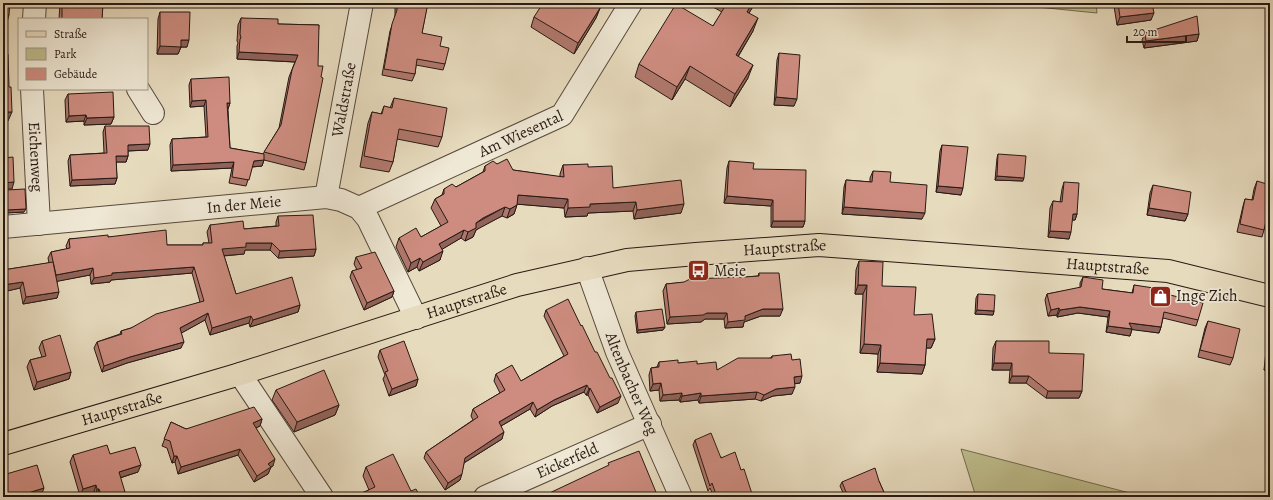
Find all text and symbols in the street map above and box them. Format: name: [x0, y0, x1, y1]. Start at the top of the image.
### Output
legend: [18, 18, 148, 90]
scale bar: [1127, 18, 1186, 44]
text: 20 m: [1133, 24, 1157, 40]
text: Straße: [54, 26, 87, 42]
text: Park: [54, 46, 77, 62]
street label: Waldstraße: [326, 61, 362, 140]
text: Gebäude: [54, 66, 97, 82]
street label: Am Wiesental: [474, 105, 567, 163]
street label: Eichenweg: [23, 121, 48, 193]
street label: In der Meie: [206, 190, 282, 219]
street label: Hauptstraße: [742, 234, 827, 262]
street label: Hauptstraße: [1065, 252, 1150, 281]
bus stop icon: Meie: [686, 258, 712, 284]
place label: Meie: [714, 260, 746, 282]
street label: Hauptstraße: [423, 278, 510, 324]
shop icon: Inge Zich: [1147, 283, 1173, 309]
place label: Inge Zich: [1176, 285, 1238, 307]
street label: Altenbacher Weg: [599, 328, 663, 439]
street label: Hauptstraße: [79, 387, 165, 431]
street label: Eickerfeld: [533, 437, 602, 484]

